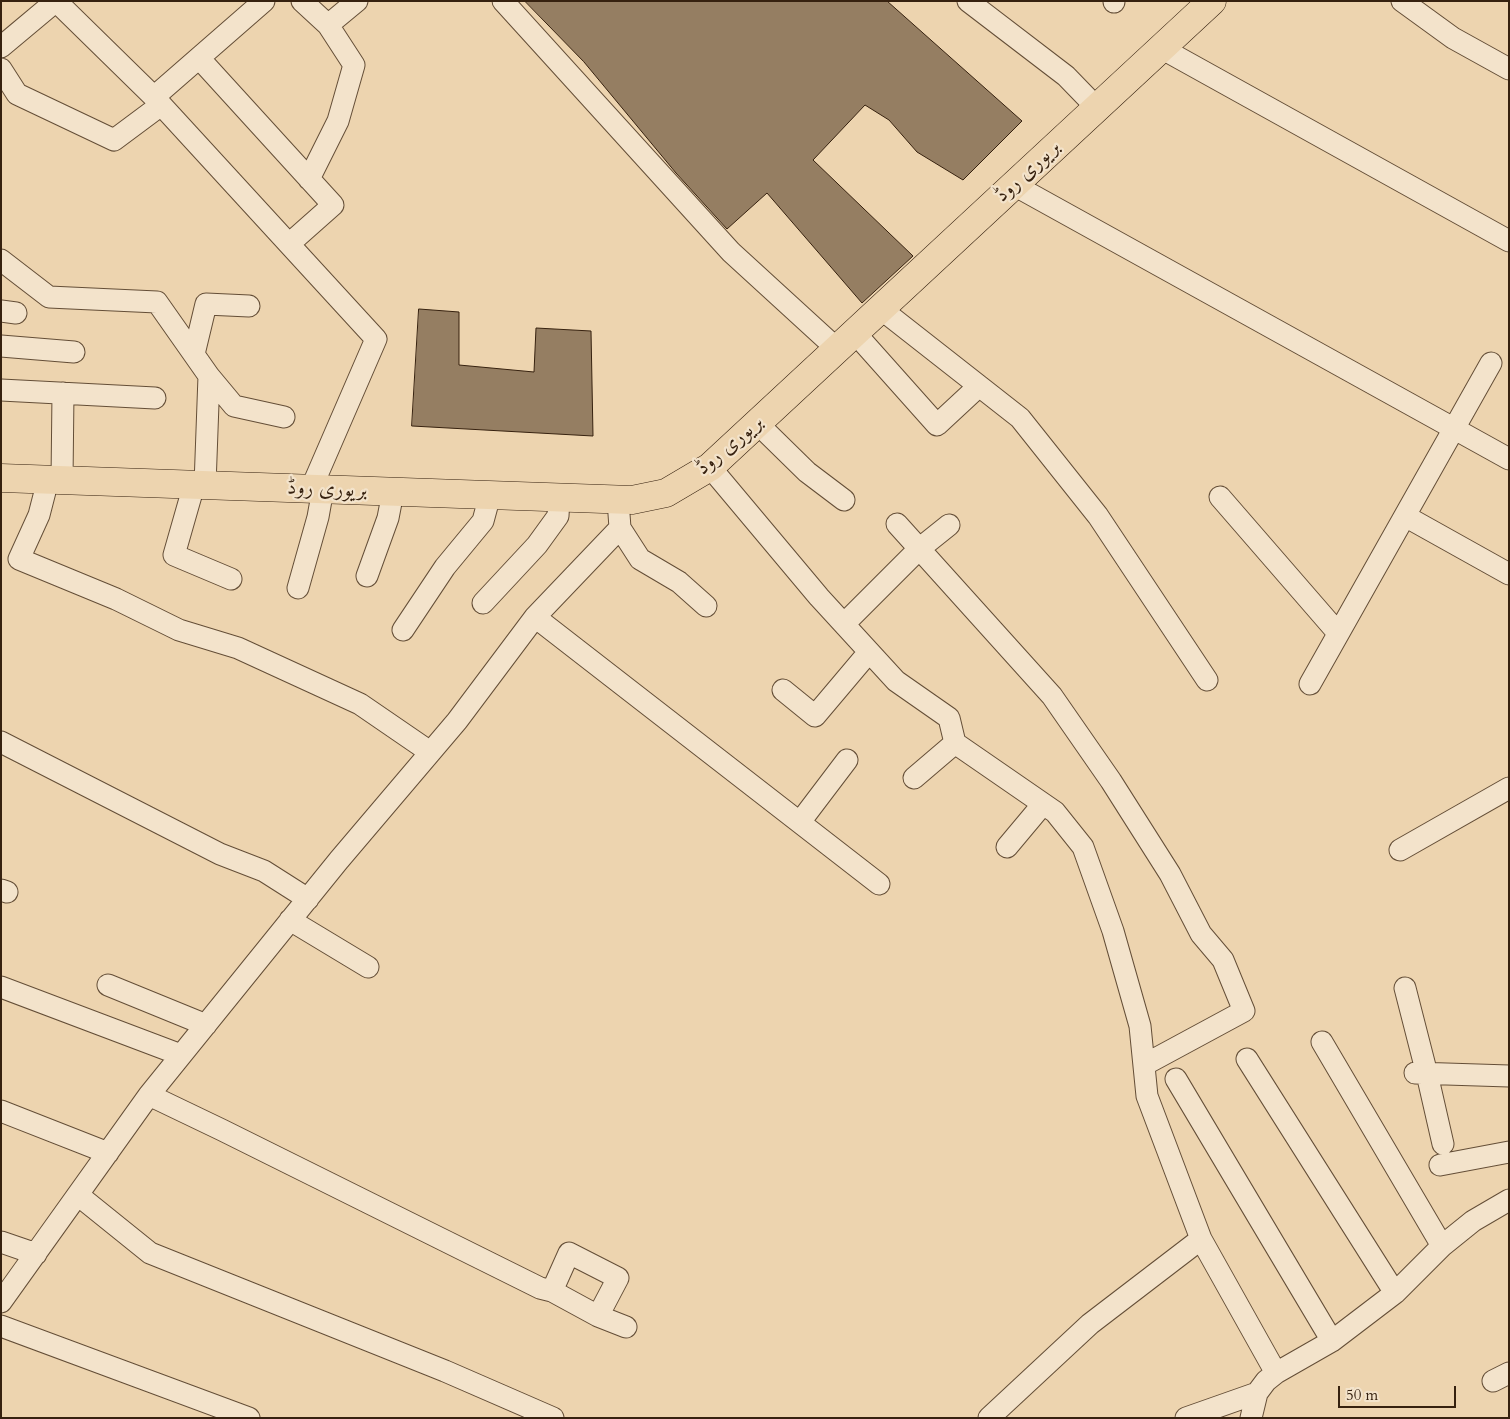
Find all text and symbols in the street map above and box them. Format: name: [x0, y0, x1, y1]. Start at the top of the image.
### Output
street label: بریوری روڈ: [990, 135, 1066, 209]
street label: بریوری روڈ: [691, 411, 769, 481]
street label: بریوری روڈ: [287, 476, 367, 504]
scale bar: [1340, 1376, 1458, 1408]
text: 50 m: [1346, 1385, 1378, 1405]

